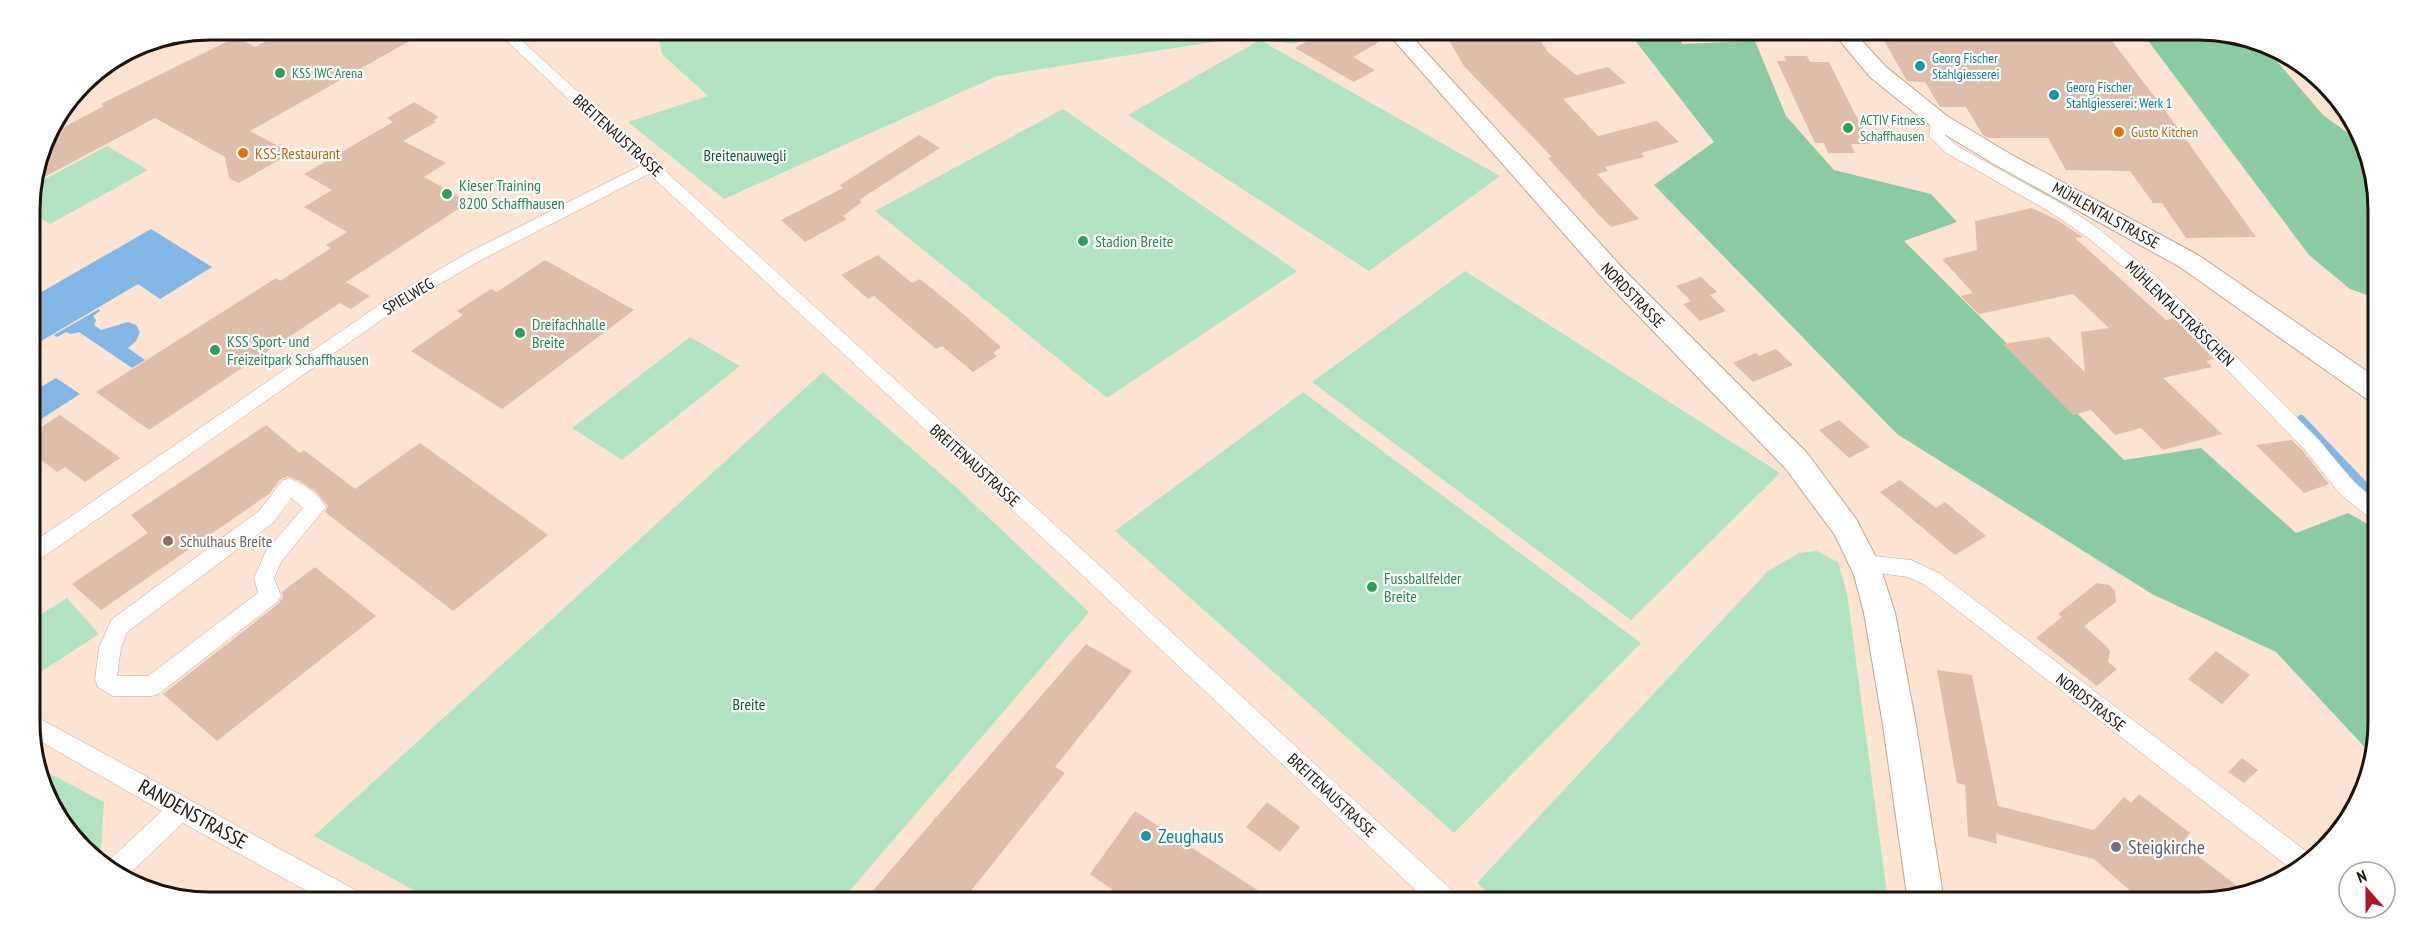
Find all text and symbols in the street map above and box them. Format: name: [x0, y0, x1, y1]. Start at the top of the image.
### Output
place label: Georg Fischer Stahlgiesserei: [1932, 49, 2000, 83]
marker: Georg Fischer Stahlgiesserei: [1913, 59, 1927, 73]
place label: KSS IWC Arena: [292, 64, 363, 82]
marker: KSS IWC Arena: [273, 66, 287, 80]
place label: Georg Fischer Stahlgiesserei: Werk 1: [2066, 78, 2172, 112]
marker: Georg Fischer Stahlgiesserei: Werk 1: [2047, 88, 2061, 102]
street label: BREITENAUSTRASSE: [569, 90, 667, 181]
place label: ACTIV Fitness Schaffhausen: [1860, 111, 1925, 145]
marker: ACTIV Fitness Schaffhausen: [1841, 121, 1855, 135]
place label: Gusto Kitchen: [2131, 123, 2198, 141]
marker: Gusto Kitchen: [2112, 125, 2126, 139]
place label: KSS-Restaurant: [255, 143, 341, 163]
park label: Breitenauwegli: [703, 145, 787, 165]
marker: KSS-Restaurant: [236, 146, 250, 160]
place label: Kieser Training 8200 Schaffhausen: [459, 175, 565, 213]
street label: MÜHLENTALSTRASSE: [2049, 177, 2163, 253]
marker: Kieser Training 8200 Schaffhausen: [440, 187, 454, 201]
place label: Stadion Breite: [1095, 231, 1173, 251]
marker: Stadion Breite: [1076, 234, 1090, 248]
street label: MÜHLENTALSTRÄSSCHEN: [2121, 256, 2239, 370]
street label: NORDSTRASSE: [1597, 258, 1669, 332]
street label: SPIELWEG: [379, 273, 437, 319]
place label: Dreifachhalle Breite: [532, 314, 606, 352]
marker: Dreifachhalle Breite: [513, 326, 527, 340]
place label: KSS Sport- und Freizeitpark Schaffhausen: [227, 331, 369, 369]
marker: KSS Sport- und Freizeitpark Schaffhausen: [208, 343, 222, 357]
street label: BREITENAUSTRASSE: [926, 420, 1024, 511]
place label: Schulhaus Breite: [180, 531, 272, 551]
marker: Schulhaus Breite: [161, 534, 175, 548]
place label: Fussballfelder Breite: [1384, 568, 1462, 606]
marker: Fussballfelder Breite: [1365, 580, 1379, 594]
street label: NORDSTRASSE: [2052, 669, 2130, 735]
park label: Breite: [733, 694, 765, 714]
street label: BREITENAUSTRASSE: [1284, 749, 1381, 841]
street label: RANDENSTRASSE: [134, 773, 252, 855]
place label: Zeughaus: [1158, 823, 1224, 849]
marker: Zeughaus: [1139, 829, 1153, 843]
place label: Steigkirche: [2128, 834, 2205, 860]
marker: Steigkirche: [2109, 840, 2123, 854]
north arrow: [2337, 860, 2397, 920]
text: N: [2354, 865, 2369, 887]

